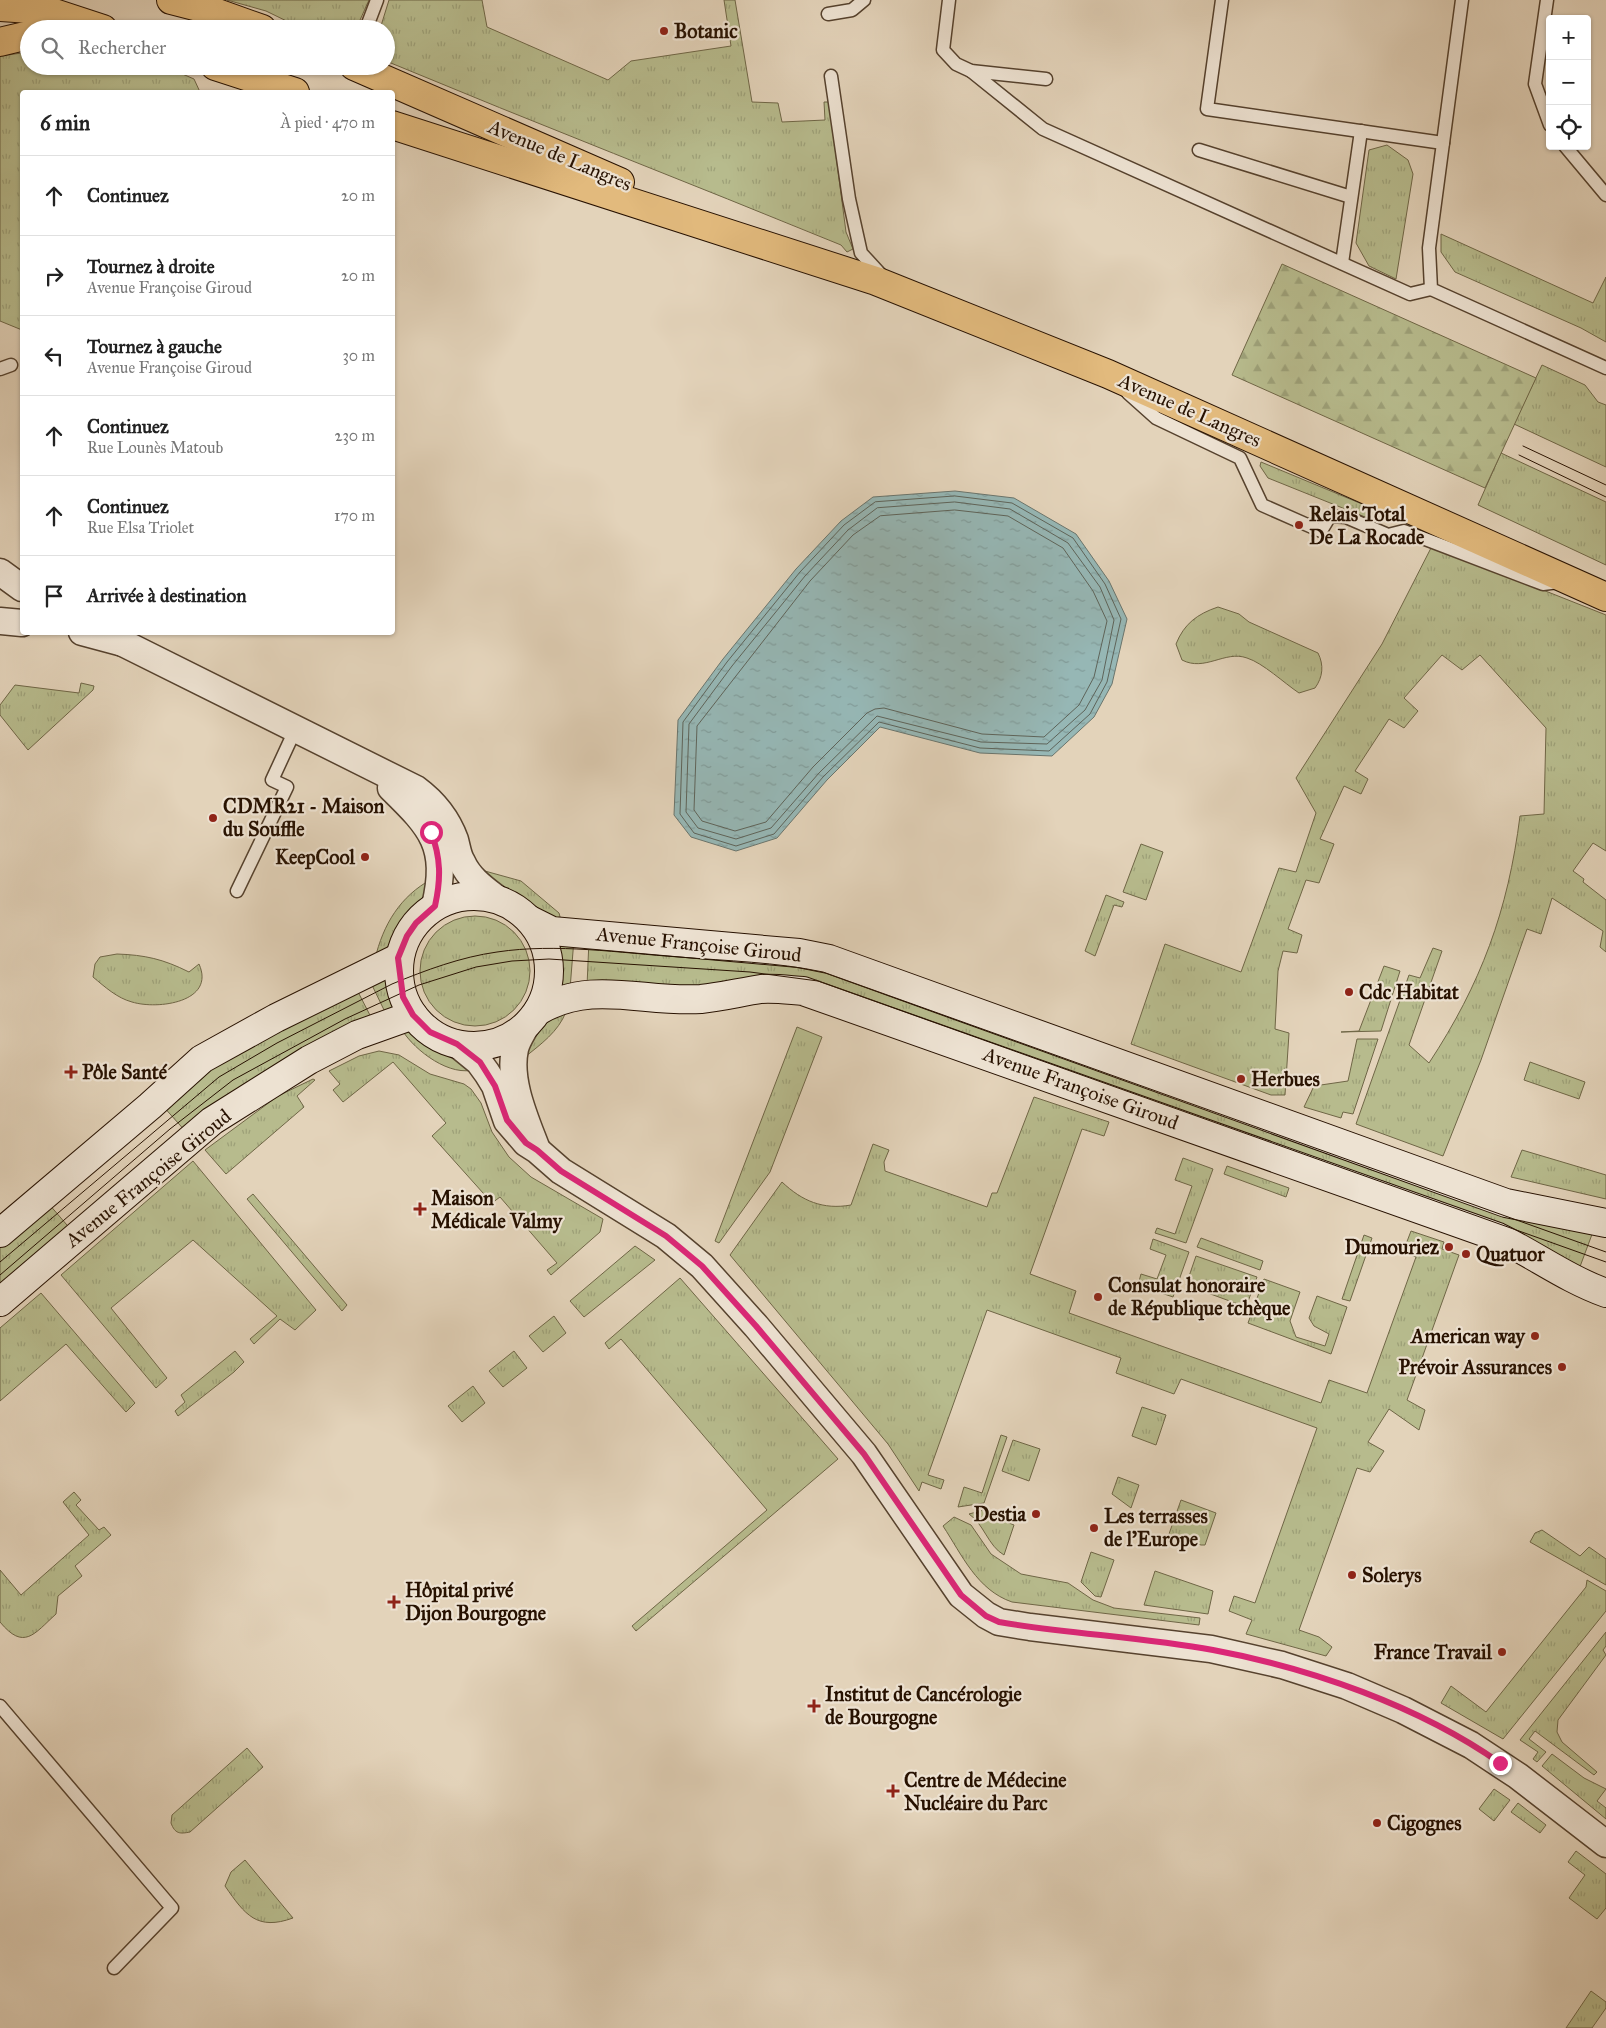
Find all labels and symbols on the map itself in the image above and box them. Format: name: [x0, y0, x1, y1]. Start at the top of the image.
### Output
place label: Botanic: [674, 19, 738, 43]
marker: Botanic: [658, 25, 670, 37]
street label: Avenue de Langres: [483, 114, 635, 197]
street label: Avenue de Langres: [1114, 367, 1265, 453]
place label: Relais Total De La Rocade: [1309, 502, 1425, 549]
marker: Relais Total De La Rocade: [1293, 519, 1305, 531]
place label: CDMR21 - Maison du Souffle: [223, 794, 385, 841]
marker: CDMR21 - Maison du Souffle: [207, 812, 219, 824]
route start: [420, 821, 443, 844]
place label: KeepCool: [275, 845, 356, 870]
marker: KeepCool: [359, 851, 371, 863]
street label: Avenue Françoise Giroud: [594, 921, 803, 967]
place label: Cdc Habitat: [1359, 980, 1460, 1004]
marker: Cdc Habitat: [1343, 986, 1355, 998]
street label: Avenue Françoise Giroud: [979, 1041, 1182, 1135]
place label: Pôle Santé: [82, 1060, 168, 1084]
marker: Pôle Santé: [64, 1065, 78, 1079]
place label: Herbues: [1251, 1067, 1321, 1091]
marker: Herbues: [1235, 1073, 1247, 1085]
street label: Avenue Françoise Giroud: [60, 1104, 236, 1253]
place label: Maison Médicale Valmy: [431, 1186, 564, 1234]
marker: Maison Médicale Valmy: [413, 1202, 427, 1216]
place label: Dumouriez: [1344, 1235, 1440, 1259]
marker: Dumouriez: [1443, 1241, 1455, 1253]
place label: Quatuor: [1476, 1242, 1545, 1267]
marker: Quatuor: [1460, 1248, 1472, 1260]
place label: Consulat honoraire de République tchèque: [1108, 1273, 1291, 1321]
marker: Consulat honoraire de République tchèque: [1092, 1291, 1104, 1303]
place label: American way: [1409, 1324, 1527, 1349]
marker: American way: [1529, 1330, 1541, 1342]
place label: Prévoir Assurances: [1399, 1355, 1553, 1379]
marker: Prévoir Assurances: [1556, 1361, 1568, 1373]
place label: Destia: [974, 1502, 1027, 1526]
place label: Les terrasses de l'Europe: [1104, 1504, 1208, 1552]
marker: Destia: [1030, 1508, 1042, 1520]
marker: Les terrasses de l'Europe: [1088, 1522, 1100, 1534]
place label: Solerys: [1362, 1563, 1422, 1588]
marker: Solerys: [1346, 1569, 1358, 1581]
place label: Hôpital privé Dijon Bourgogne: [405, 1578, 547, 1626]
marker: Hôpital privé Dijon Bourgogne: [387, 1595, 401, 1609]
place label: France Travail: [1374, 1640, 1493, 1664]
marker: France Travail: [1496, 1646, 1508, 1658]
place label: Institut de Cancérologie de Bourgogne: [825, 1682, 1022, 1730]
marker: Institut de Cancérologie de Bourgogne: [807, 1699, 821, 1713]
route end: [1489, 1752, 1512, 1775]
place label: Centre de Médecine Nucléaire du Parc: [904, 1768, 1067, 1815]
marker: Centre de Médecine Nucléaire du Parc: [886, 1784, 900, 1798]
place label: Cigognes: [1387, 1811, 1462, 1836]
marker: Cigognes: [1371, 1817, 1383, 1829]

